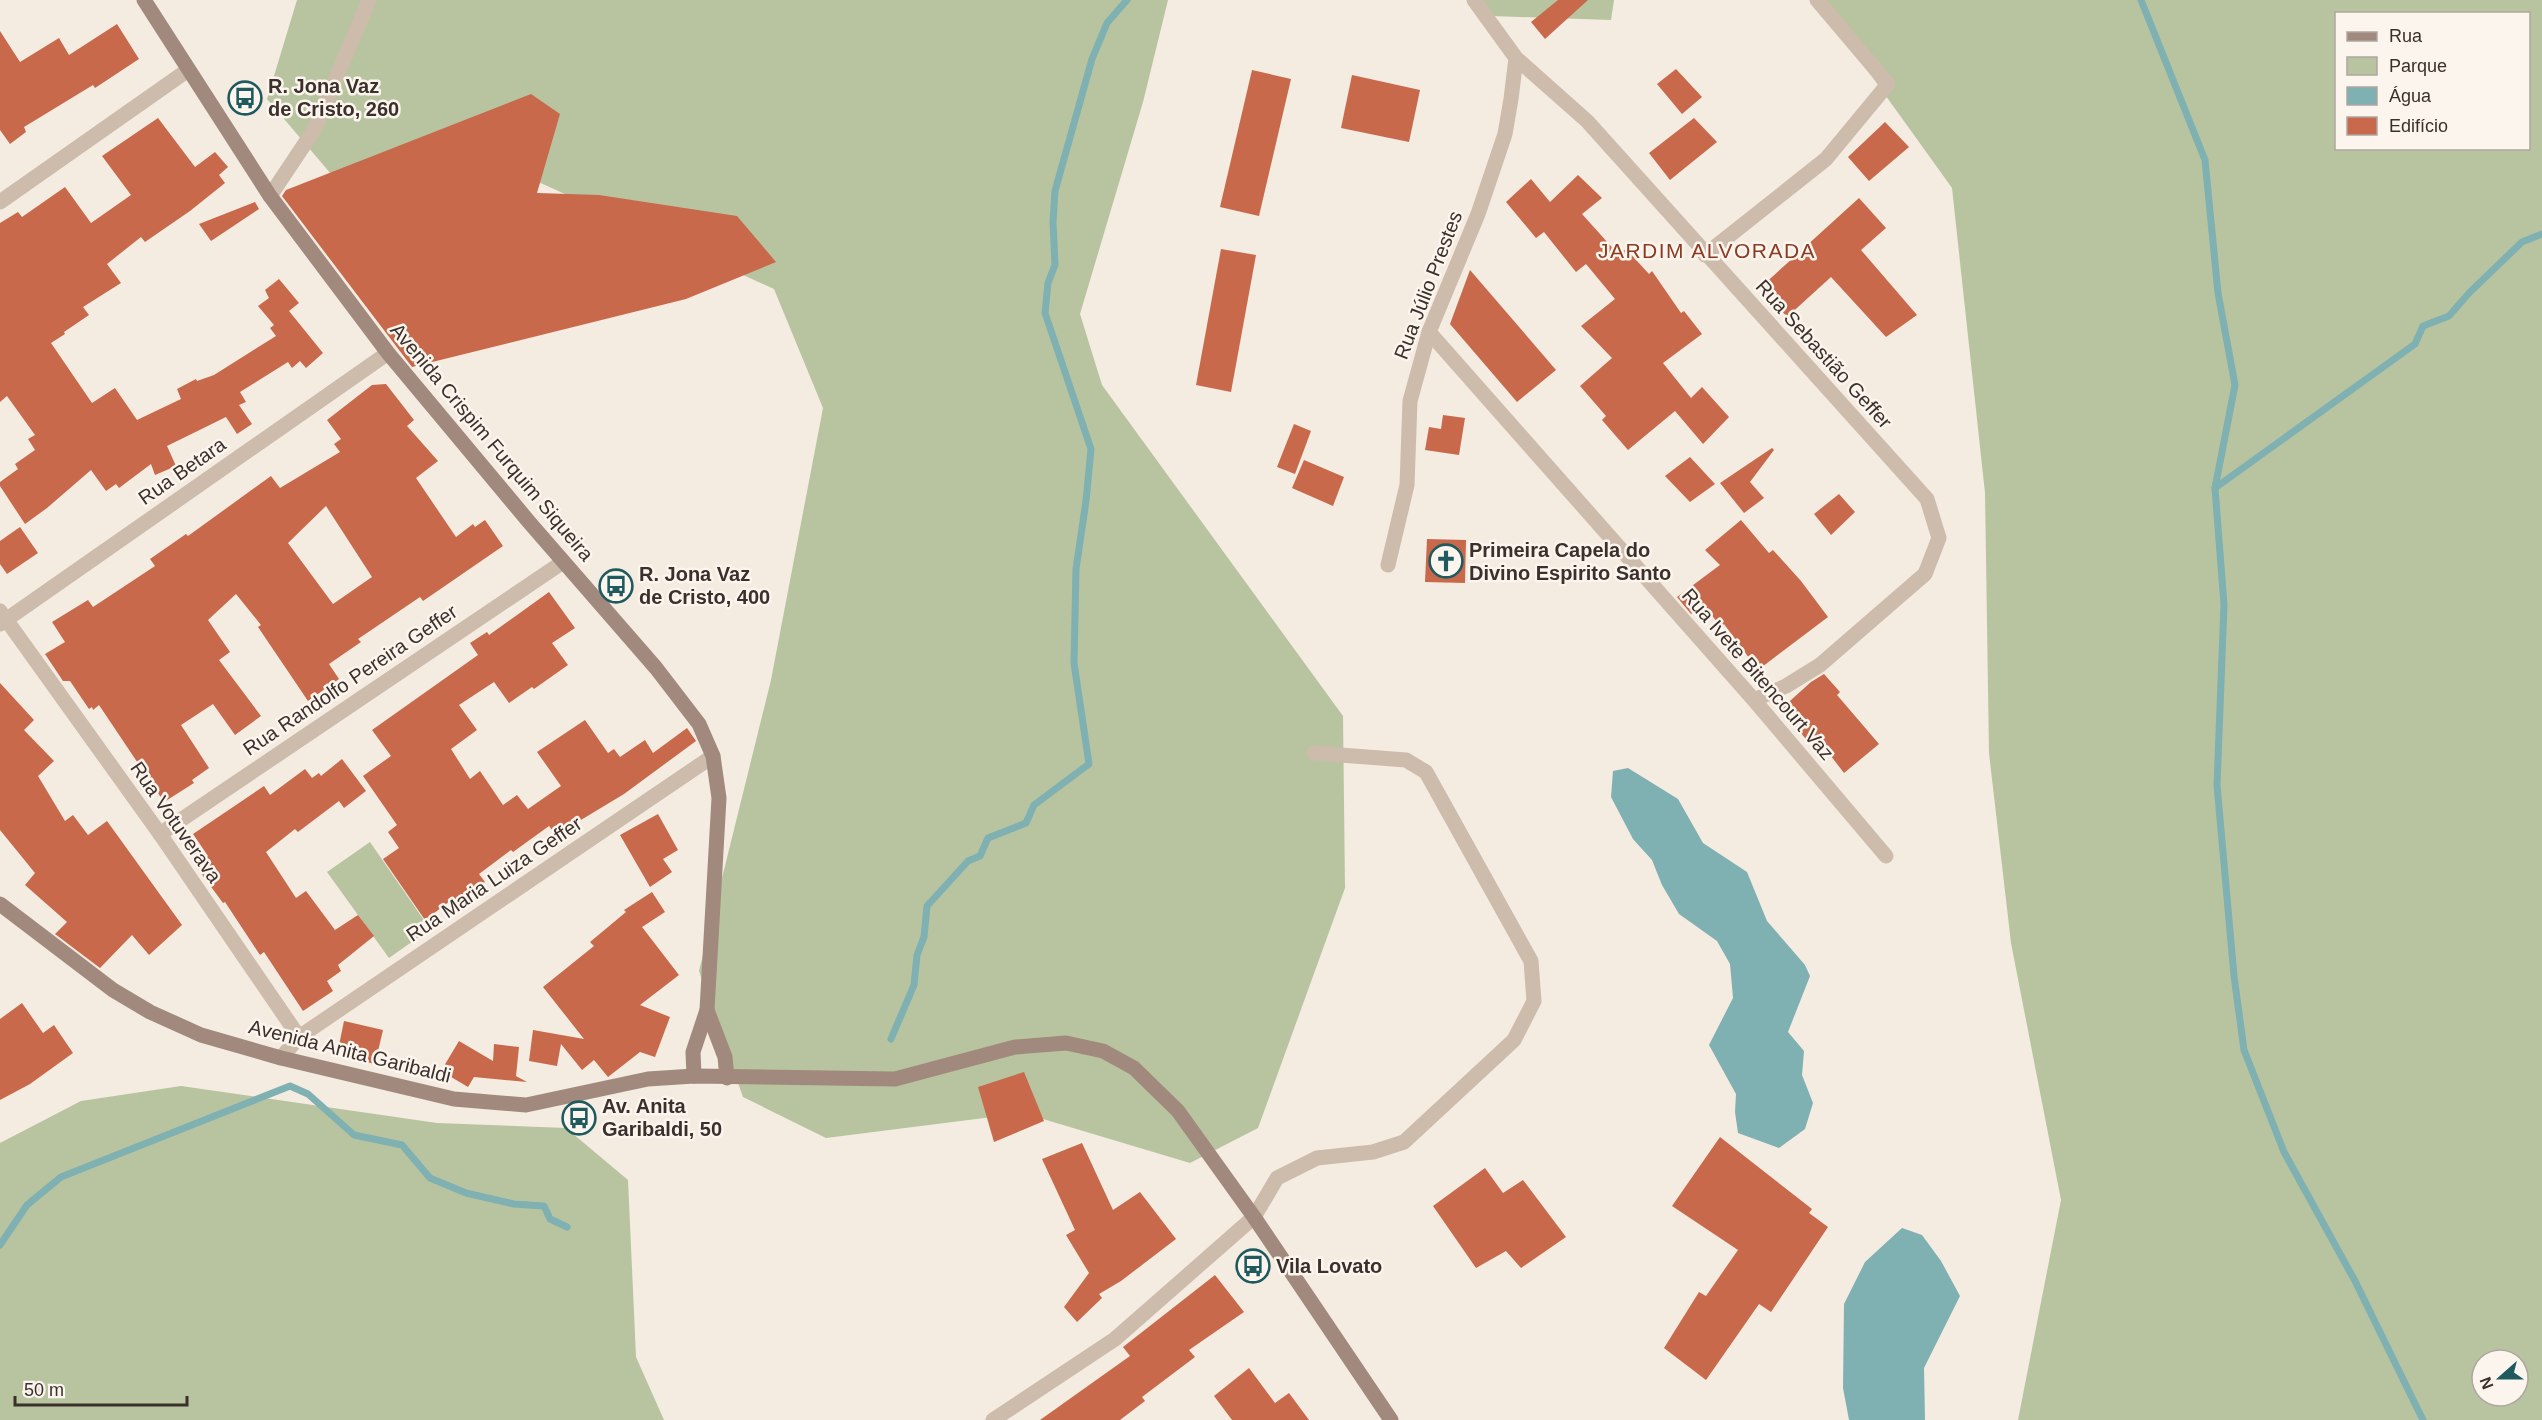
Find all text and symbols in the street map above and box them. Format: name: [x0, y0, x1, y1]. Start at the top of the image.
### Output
legend: [2335, 12, 2530, 150]
text: Rua: [2389, 26, 2423, 46]
text: Parque: [2389, 56, 2447, 76]
place label: R. Jona Vaz de Cristo, 260: [268, 75, 399, 120]
bus stop icon: R. Jona Vaz de Cristo, 260: [227, 80, 263, 116]
text: Água: [2389, 86, 2432, 106]
text: Edifício: [2389, 116, 2448, 136]
street label: Rua Júlio Prestes: [1390, 208, 1466, 362]
district label: JARDIM ALVORADA: [1598, 239, 1816, 262]
street label: Rua Sebastião Geffer: [1752, 275, 1897, 433]
street label: Avenida Crispim Furquim Siqueira: [386, 319, 598, 566]
street label: Rua Betara: [134, 432, 230, 509]
place label: Primeira Capela do Divino Espirito Santo: [1469, 539, 1671, 584]
church icon: Primeira Capela do Divino Espirito Santo: [1428, 543, 1464, 579]
place label: R. Jona Vaz de Cristo, 400: [639, 563, 770, 608]
bus stop icon: R. Jona Vaz de Cristo, 400: [598, 568, 634, 604]
street label: Rua Ivete Bitencourt Vaz: [1678, 584, 1838, 764]
street label: Rua Randolfo Pereira Geffer: [239, 600, 461, 760]
street label: Rua Votuverava: [126, 757, 226, 887]
street label: Rua Maria Luiza Geffer: [402, 812, 586, 946]
street label: Avenida Anita Garibaldi: [247, 1015, 453, 1087]
place label: Av. Anita Garibaldi, 50: [602, 1095, 722, 1140]
bus stop icon: Av. Anita Garibaldi, 50: [561, 1100, 597, 1136]
bus stop icon: Vila Lovato: [1235, 1248, 1271, 1284]
place label: Vila Lovato: [1276, 1255, 1382, 1277]
north arrow: [2470, 1348, 2530, 1408]
scale bar: [15, 1369, 188, 1407]
text: N: [2476, 1375, 2496, 1392]
text: 50 m: [24, 1380, 64, 1400]

